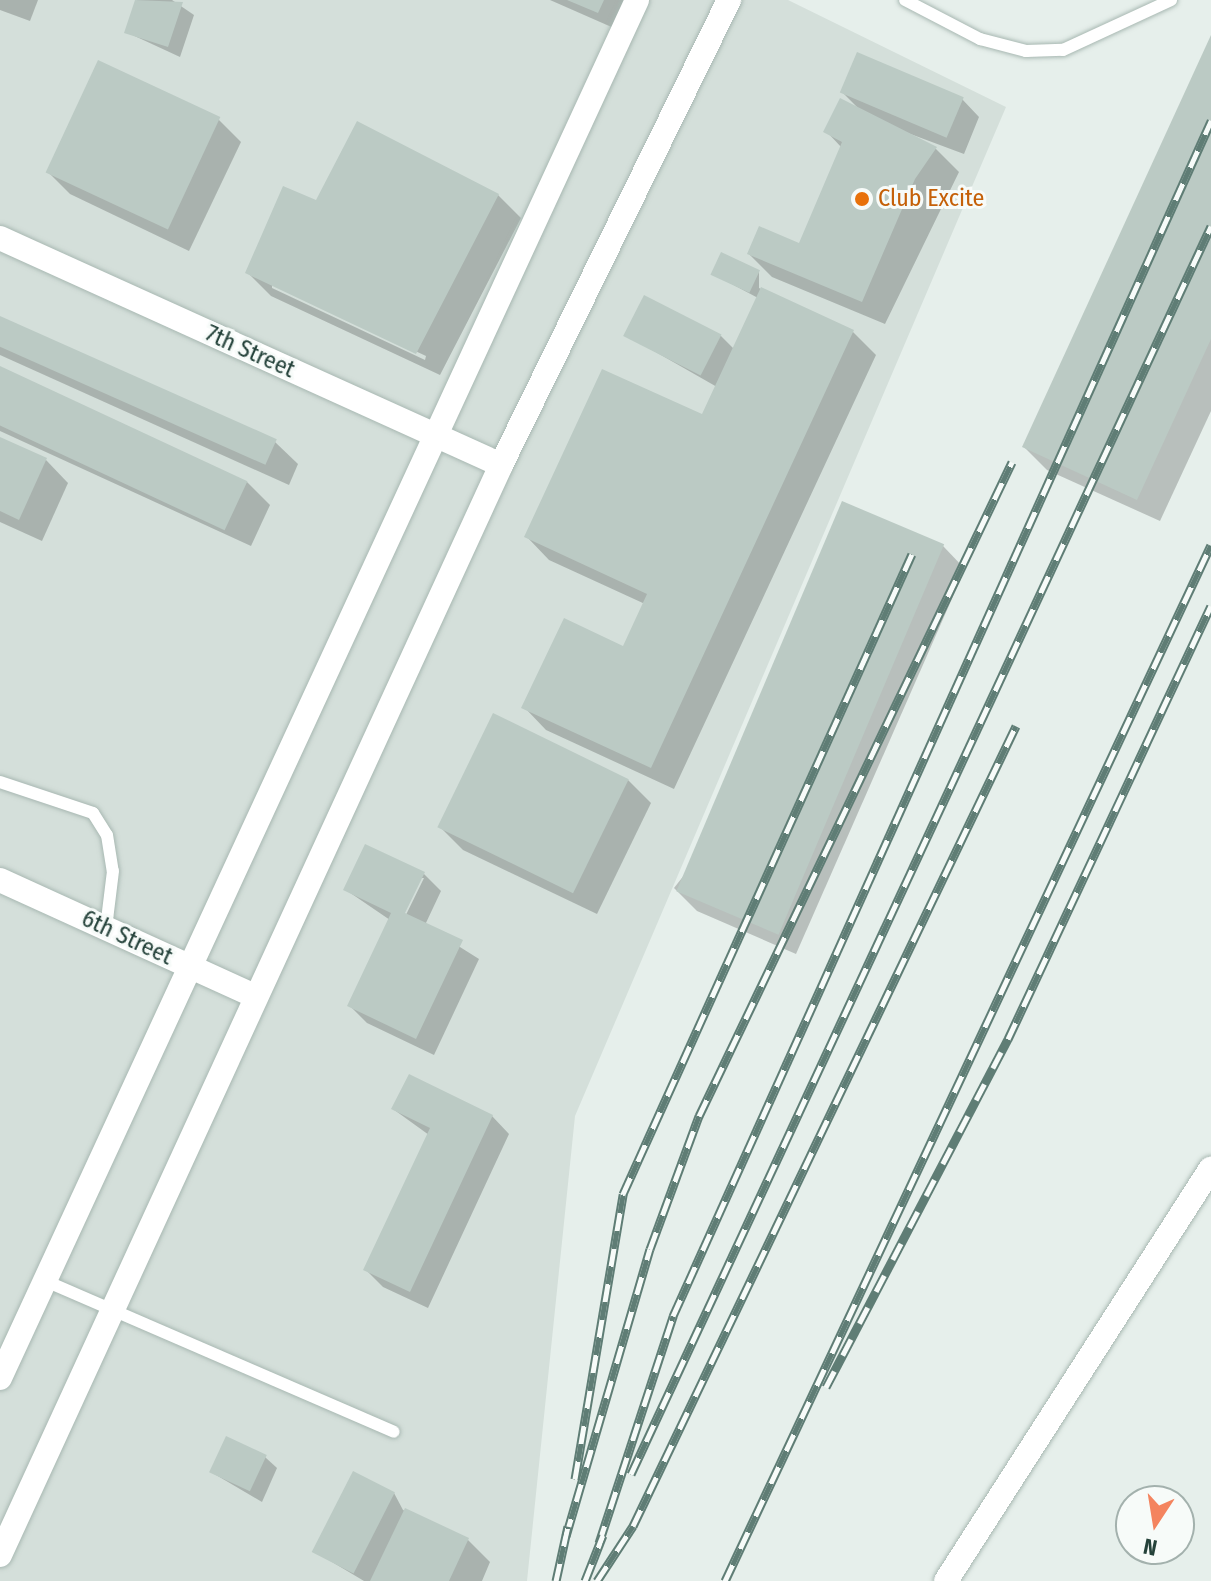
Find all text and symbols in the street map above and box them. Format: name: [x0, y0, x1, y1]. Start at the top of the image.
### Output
place label: Club Excite: [878, 185, 984, 213]
marker: Club Excite: [853, 190, 871, 208]
street label: 7th Street: [201, 320, 299, 384]
street label: 6th Street: [77, 904, 177, 972]
north arrow: [1115, 1485, 1195, 1565]
text: N: [1141, 1532, 1160, 1562]

